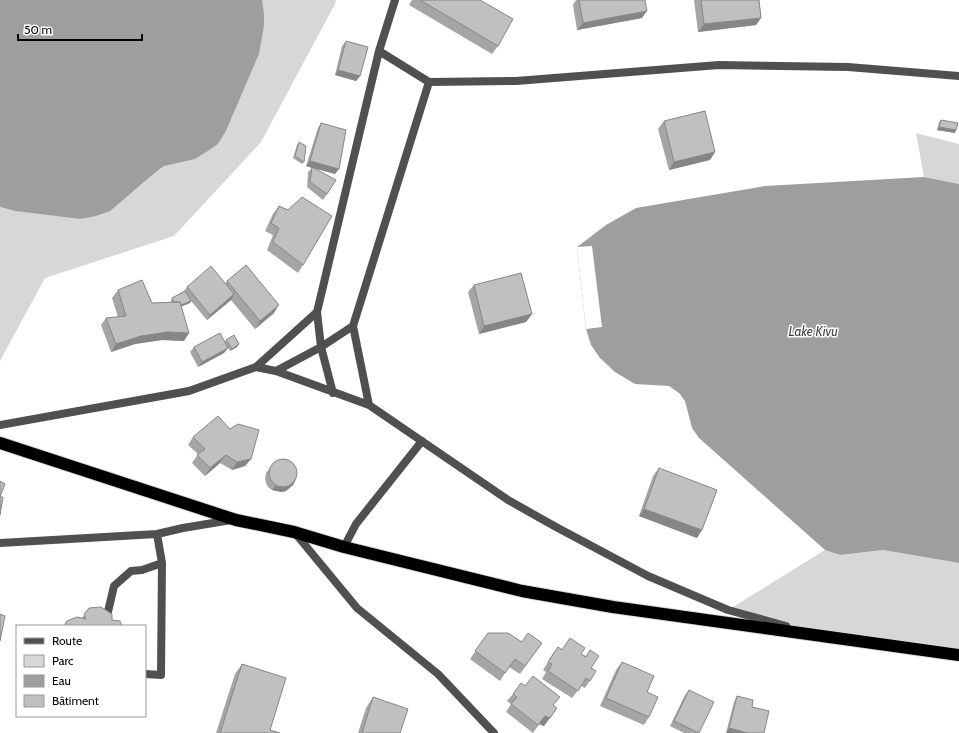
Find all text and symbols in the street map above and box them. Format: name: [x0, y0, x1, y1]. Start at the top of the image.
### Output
scale bar: [18, 16, 142, 42]
text: 50 m: [24, 22, 52, 37]
water label: Lake Kivu: [788, 323, 838, 339]
legend: [16, 625, 146, 717]
text: Route: [52, 633, 82, 648]
text: Parc: [52, 653, 74, 668]
text: Eau: [52, 673, 71, 688]
text: Bâtiment: [52, 693, 99, 708]

